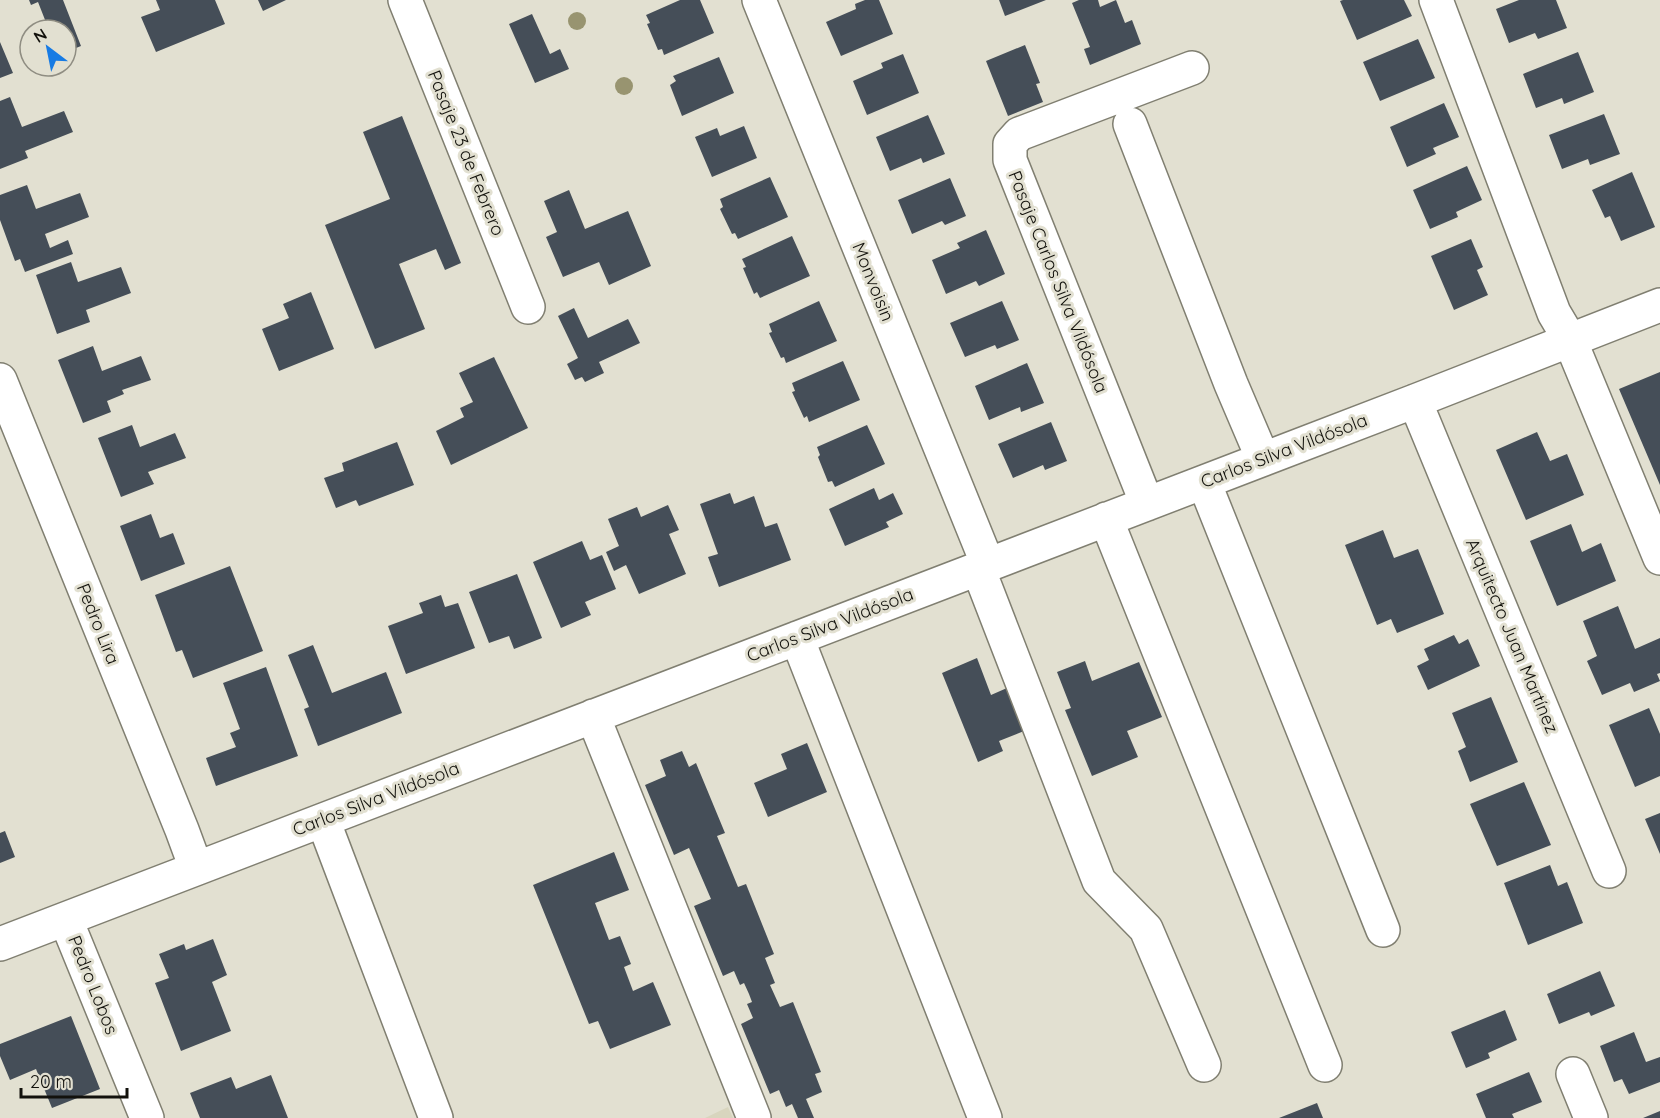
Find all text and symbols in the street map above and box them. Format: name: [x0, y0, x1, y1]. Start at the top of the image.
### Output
north arrow: [18, 18, 78, 78]
text: N: [30, 24, 50, 47]
street label: Pasaje 23 de Febrero: [423, 67, 510, 239]
street label: Pasaje Carlos Silva Vildósola: [1003, 167, 1114, 396]
street label: Monvoisin: [847, 239, 900, 325]
street label: Carlos Silva Vildósola: [1197, 408, 1370, 493]
street label: Arquitecto Juan Martínez: [1461, 535, 1564, 737]
street label: Pedro Lira: [72, 580, 125, 668]
street label: Carlos Silva Vildósola: [743, 582, 916, 667]
street label: Carlos Silva Vildósola: [289, 756, 462, 841]
street label: Pedro Lobos: [63, 932, 124, 1038]
scale bar: [21, 1061, 128, 1099]
text: 20 m: [30, 1070, 72, 1093]

